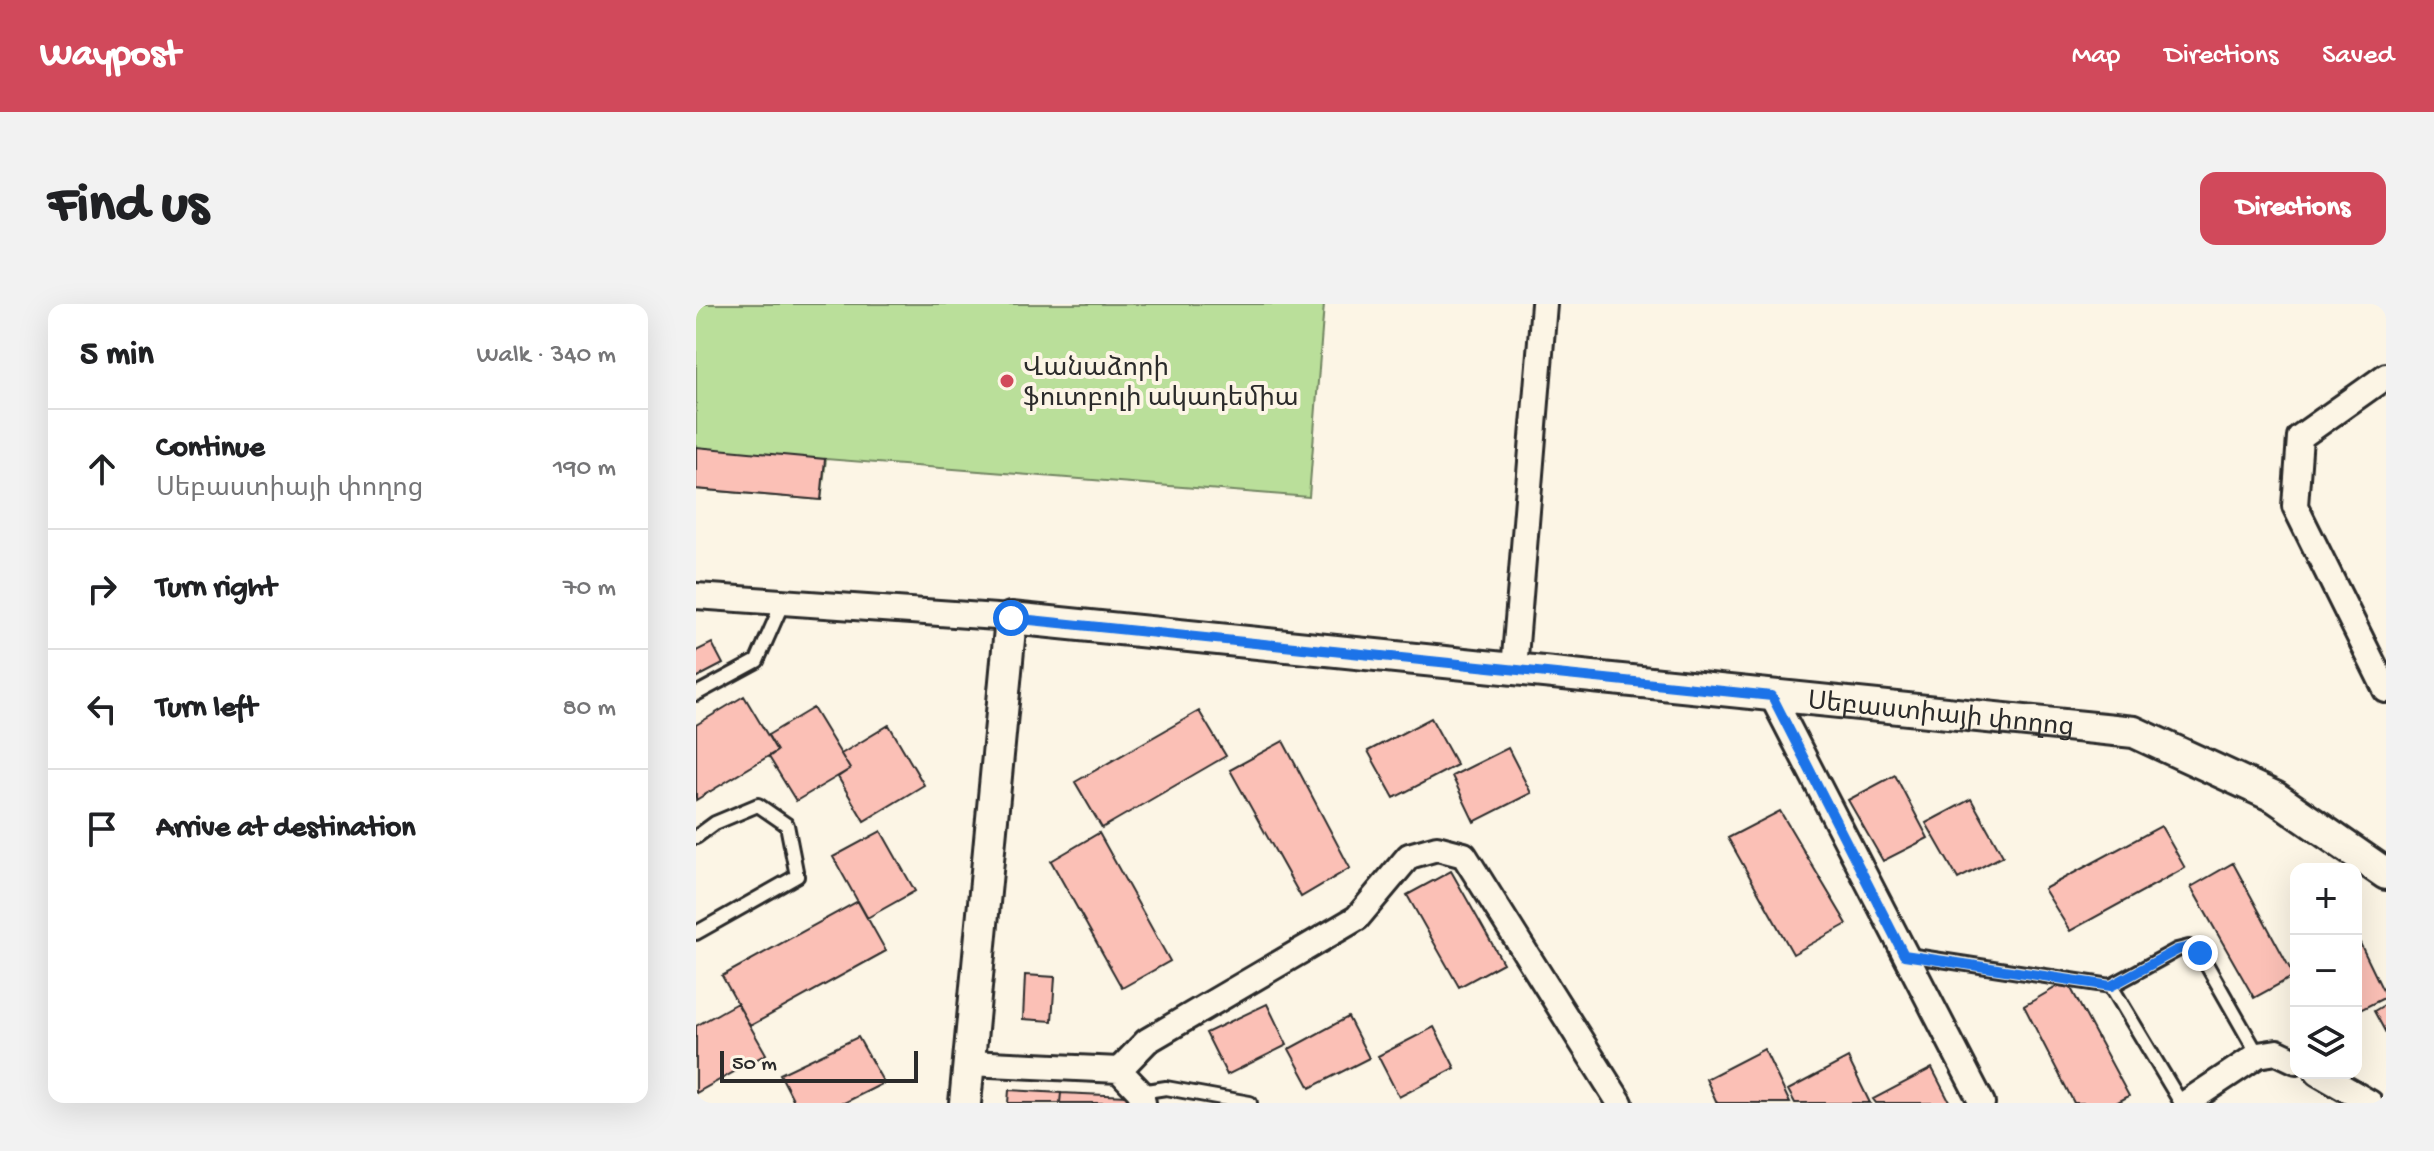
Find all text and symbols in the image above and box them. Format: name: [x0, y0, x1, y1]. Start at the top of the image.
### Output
text: Waypost: [40, 34, 180, 78]
text: Map: [2072, 40, 2120, 73]
text: Directions: [2164, 40, 2278, 73]
text: Saved: [2322, 40, 2394, 73]
button: Directions: [2200, 172, 2386, 245]
text: Find us: [48, 175, 208, 241]
text: 5 min: [80, 336, 154, 376]
text: Walk · 340 m: [476, 341, 616, 372]
place label: Վանաձորի ֆուտբոլի ակադեմիա: [1023, 354, 1299, 416]
marker: Վանաձորի ֆուտբոլի ակադեմիա: [998, 372, 1016, 390]
text: Continue: [156, 432, 265, 467]
icon: ahead: [80, 447, 124, 491]
text: 190 m: [553, 454, 616, 485]
text: Սեբաստիայի փողոց: [156, 475, 423, 506]
icon: right: [80, 567, 124, 611]
text: Turn right: [156, 572, 276, 607]
text: 70 m: [563, 574, 616, 605]
route start: [993, 600, 1029, 636]
icon: left: [80, 687, 124, 731]
street label: Սեբաստիայի փողոց: [1806, 688, 2075, 746]
text: Turn left: [156, 692, 257, 727]
text: 80 m: [562, 694, 616, 725]
icon: arrive: [80, 807, 124, 851]
text: Arrive at destination: [156, 812, 416, 847]
map controls: [2290, 863, 2362, 1079]
button: +: [2290, 863, 2362, 935]
route end: [2182, 935, 2218, 971]
button: −: [2290, 935, 2362, 1007]
button: layers: [2290, 1007, 2362, 1079]
scale bar: [720, 1047, 918, 1083]
text: 50 m: [732, 1052, 777, 1078]

